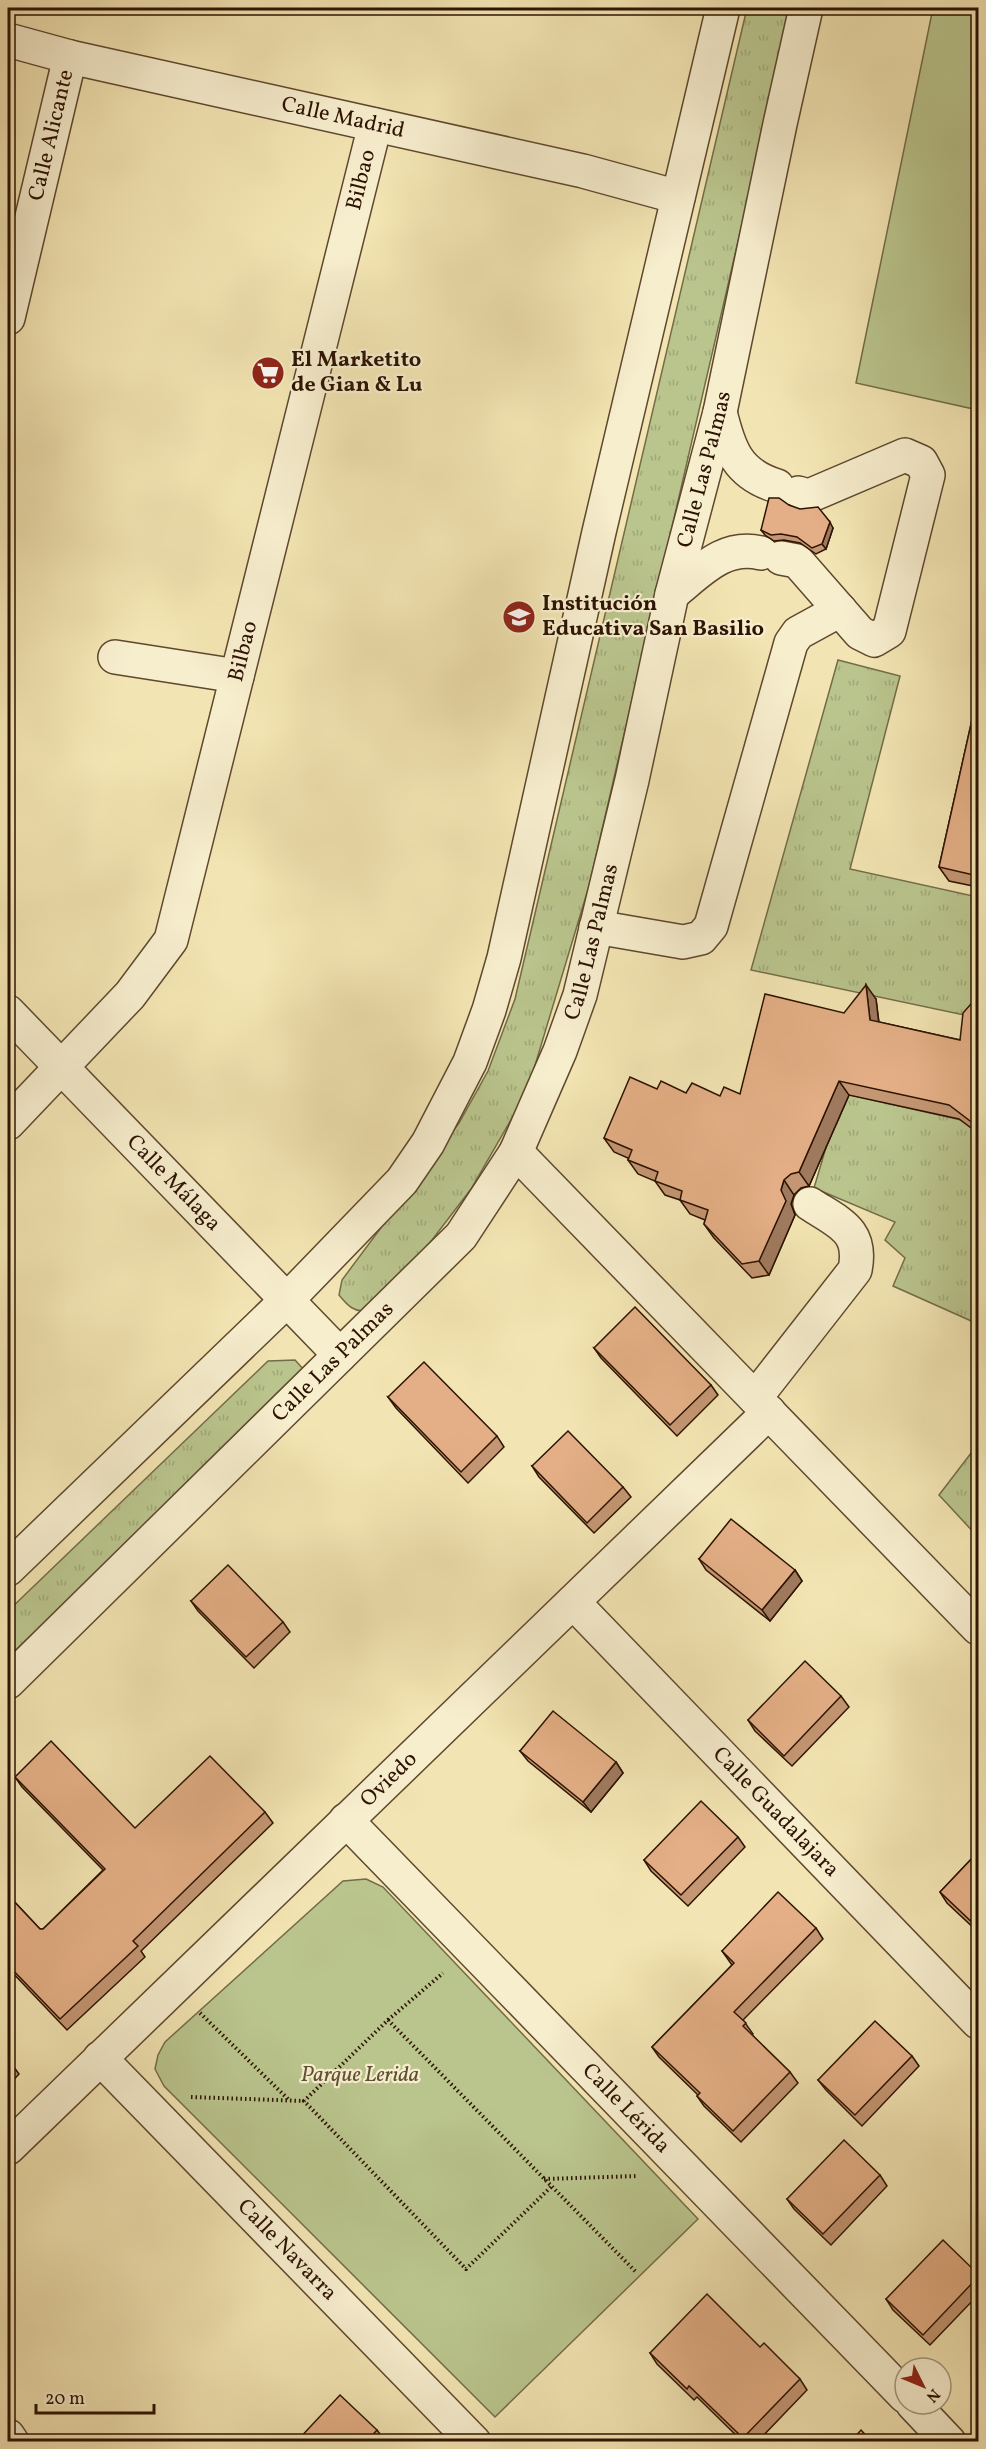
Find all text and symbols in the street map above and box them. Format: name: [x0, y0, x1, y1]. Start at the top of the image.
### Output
street label: Calle Alicante: [21, 66, 82, 204]
street label: Calle Madrid: [278, 89, 408, 146]
street label: Bilbao: [339, 146, 384, 214]
place label: El Marketito de Gian & Lu: [291, 345, 423, 401]
supermarket icon: El Marketito de Gian & Lu: [250, 355, 286, 391]
street label: Calle Las Palmas: [669, 388, 739, 551]
place label: Institución Educativa San Basilio: [542, 589, 764, 645]
school or university icon: Institución Educativa San Basilio: [501, 599, 537, 635]
street label: Bilbao: [221, 618, 266, 685]
street label: Calle Las Palmas: [557, 861, 627, 1025]
street label: Calle Málaga: [119, 1127, 228, 1239]
street label: Calle Las Palmas: [265, 1295, 401, 1429]
street label: Calle Guadalajara: [705, 1740, 846, 1885]
street label: Oviedo: [353, 1744, 425, 1815]
street label: Calle Lérida: [575, 2056, 677, 2161]
park label: Parque Lerida: [301, 2060, 419, 2091]
street label: Calle Navarra: [230, 2192, 344, 2308]
north arrow: [893, 2356, 953, 2416]
scale bar: [36, 2377, 154, 2415]
text: N: [920, 2383, 945, 2407]
text: 20 m: [45, 2387, 85, 2412]

